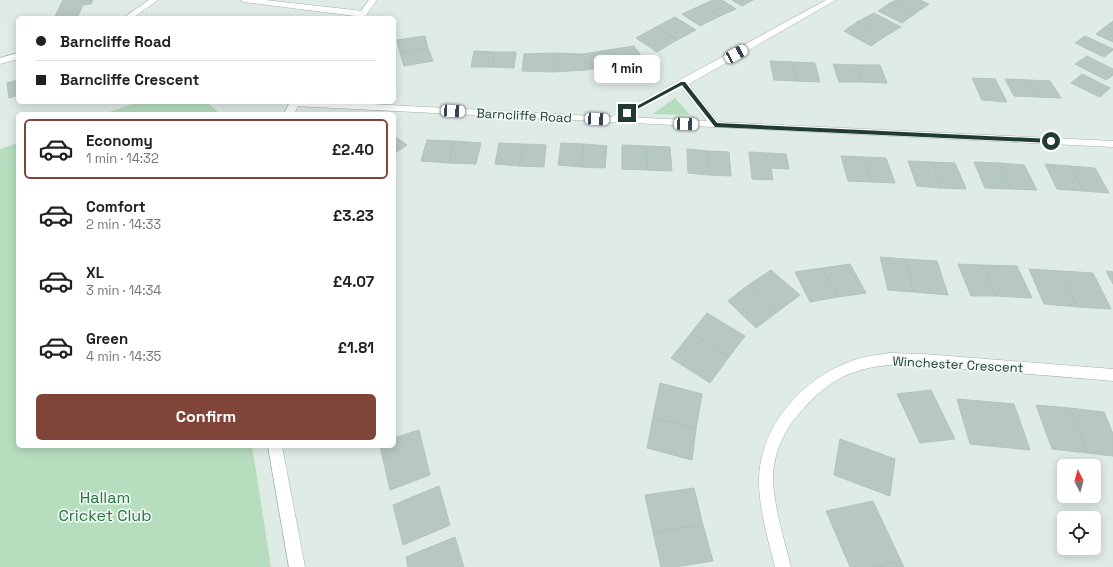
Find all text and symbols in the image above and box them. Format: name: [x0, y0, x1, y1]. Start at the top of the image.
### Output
text: Barncliffe Road: [60, 32, 171, 51]
car: [723, 43, 749, 65]
callout: 1 min: [594, 55, 660, 83]
text: 1 min: [611, 60, 643, 77]
text: Barncliffe Crescent: [60, 70, 199, 89]
car: [441, 104, 465, 118]
route end: [618, 104, 636, 122]
street label: Barncliffe Road: [476, 105, 572, 126]
car: [585, 112, 609, 126]
car: [674, 118, 698, 130]
icon: car: [38, 131, 74, 167]
text: Economy: [86, 131, 153, 150]
route start: [1042, 132, 1060, 150]
text: £2.40: [332, 140, 374, 159]
text: 1 min · 14:32: [86, 150, 159, 167]
icon: car: [38, 197, 74, 233]
text: Comfort: [86, 197, 146, 216]
text: £3.23: [333, 206, 374, 225]
text: 2 min · 14:33: [86, 216, 161, 233]
icon: car: [38, 263, 74, 299]
text: XL: [86, 263, 104, 282]
text: £4.07: [333, 272, 374, 291]
text: 3 min · 14:34: [86, 282, 161, 299]
icon: car: [38, 329, 74, 365]
text: Green: [86, 329, 128, 348]
text: £1.81: [337, 338, 374, 357]
text: 4 min · 14:35: [86, 348, 161, 365]
street label: Winchester Crescent: [892, 353, 1024, 376]
button: Confirm: [36, 394, 376, 440]
north arrow: [1057, 459, 1101, 503]
map controls: [1057, 459, 1101, 555]
park label: Hallam Cricket Club: [59, 487, 151, 526]
button: locate: [1057, 511, 1101, 555]

